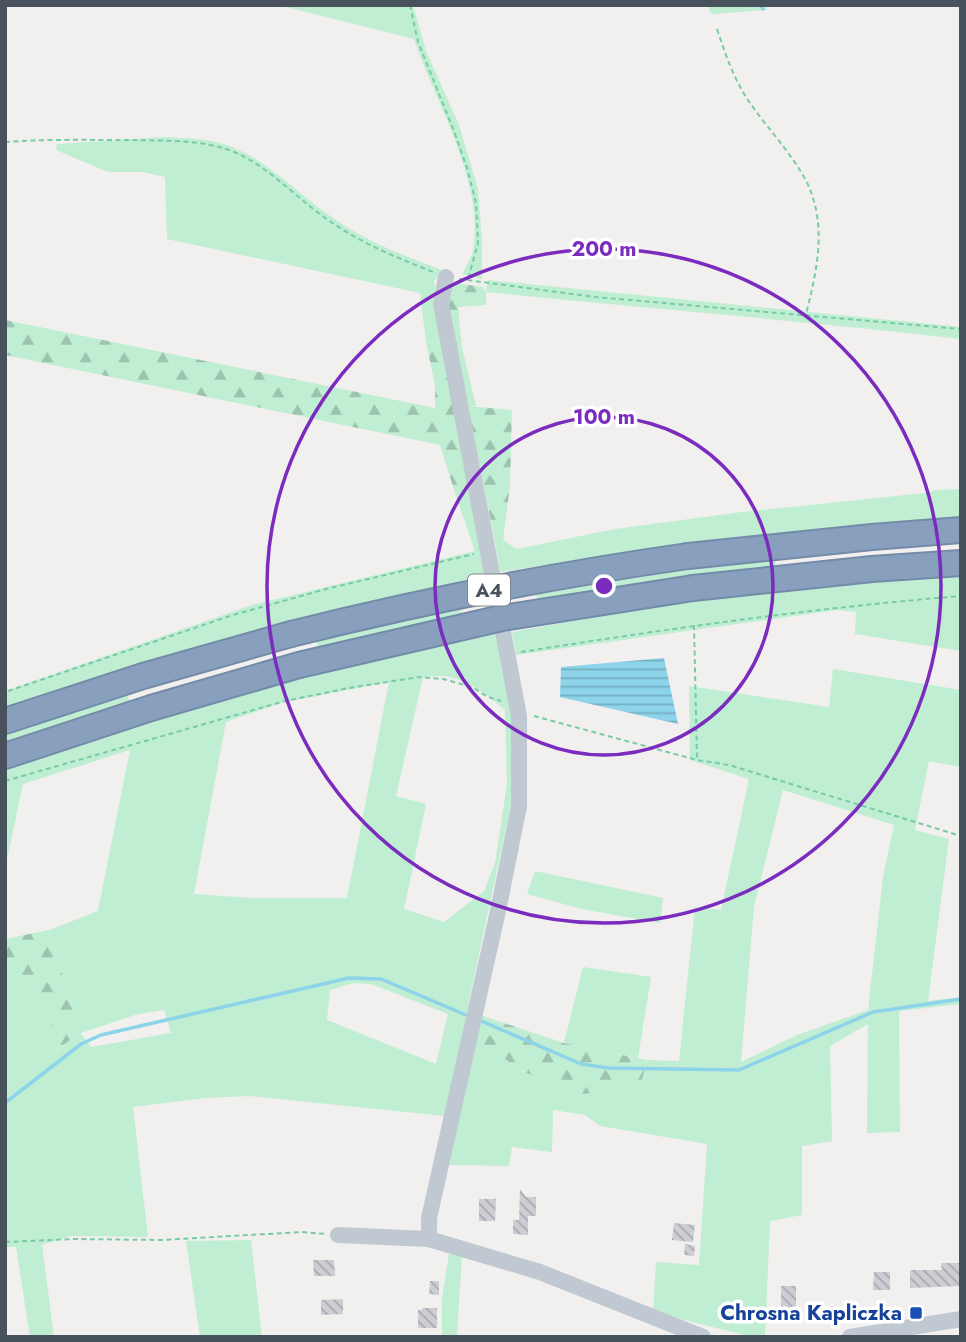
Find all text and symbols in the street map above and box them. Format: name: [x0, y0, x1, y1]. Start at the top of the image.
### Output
text: 200 m: [571, 234, 637, 264]
text: 100 m: [573, 402, 635, 432]
centre of rings: [592, 574, 616, 598]
road number: A4: [468, 575, 510, 606]
place label: Chrosna Kapliczka: [720, 1298, 902, 1328]
marker: Chrosna Kapliczka: [908, 1305, 924, 1321]

